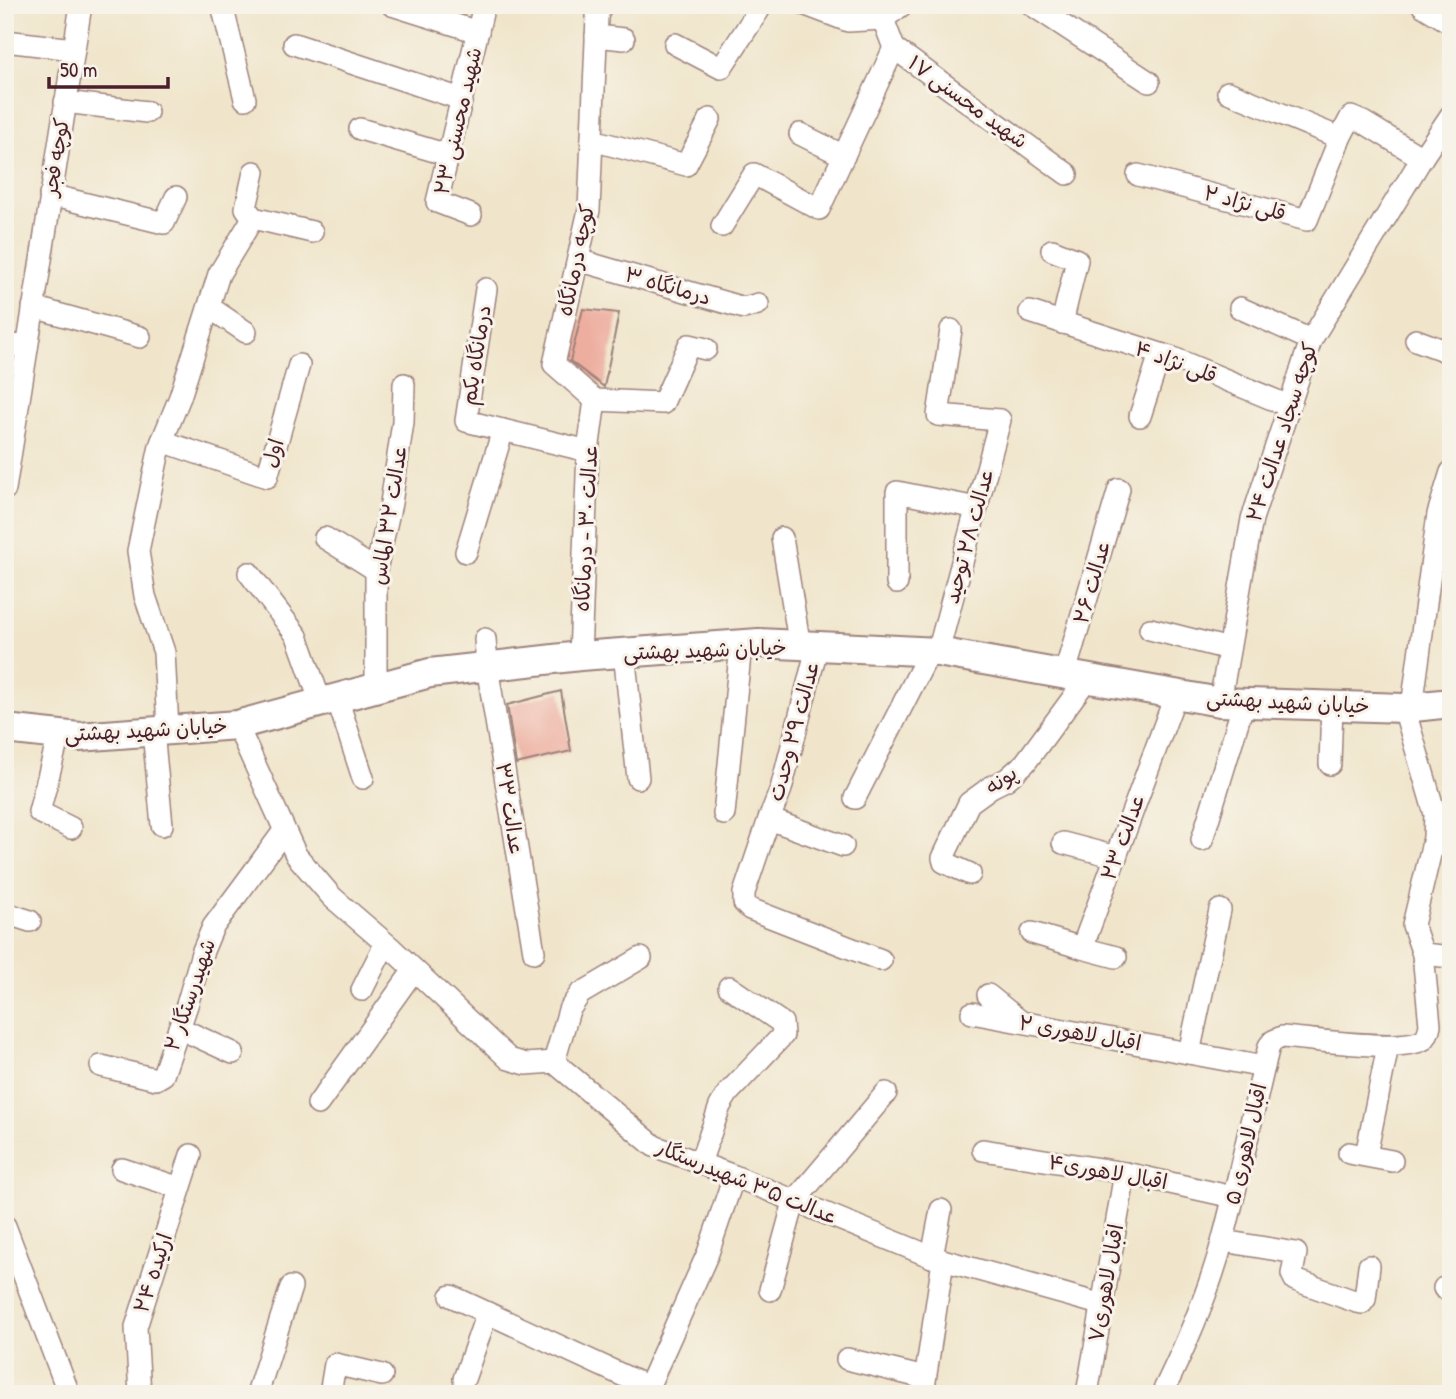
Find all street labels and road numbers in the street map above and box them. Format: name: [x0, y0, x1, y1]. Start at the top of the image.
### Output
street label: شهید محسنی ۲۳: [426, 44, 489, 198]
street label: شهید محسنی ۱۷: [902, 48, 1034, 155]
street label: کوچه فجر: [35, 116, 76, 200]
street label: قلی نژاد ۲: [1201, 178, 1289, 227]
street label: کوچه درمانگاه: [549, 201, 602, 319]
street label: درمانگاه ۳: [622, 259, 715, 312]
street label: درمانگاه یکم: [453, 303, 500, 407]
street label: قلی نژاد ۴: [1131, 333, 1221, 390]
street label: کوچه سجاد عدالت ۲۴: [1239, 338, 1324, 525]
street label: اول: [254, 435, 291, 471]
street label: عدالت ۳۲ الماس: [363, 443, 414, 587]
street label: عدالت ۳۰ - درمانگاه: [567, 443, 604, 612]
street label: عدالت ۲۸ توحید: [936, 465, 1001, 607]
street label: عدالت ۲۶: [1066, 537, 1117, 627]
street label: خیابان شهید بهشتی: [623, 632, 787, 667]
street label: عدالت ۲۹ وحدت: [761, 657, 826, 804]
street label: خیابان شهید بهشتی: [1206, 683, 1370, 720]
street label: خیابان شهید بهشتی: [64, 711, 228, 748]
street label: پونه: [979, 758, 1023, 801]
street label: عدالت ۳۳: [489, 761, 532, 857]
street label: عدالت ۲۳: [1093, 789, 1152, 884]
street label: شهیدرستگار ۲: [157, 935, 222, 1055]
street label: اقبال لاهوری ۲: [1017, 1007, 1144, 1058]
street label: اقبال لاهوری ۵: [1217, 1080, 1274, 1208]
street label: عدالت ۳۵ شهیدرستگار: [651, 1131, 842, 1231]
street label: اقبال لاهوری۴: [1046, 1147, 1170, 1196]
street label: اقبال لاهوری۷: [1081, 1222, 1130, 1344]
street label: ارکیده ۲۴: [126, 1229, 179, 1316]

